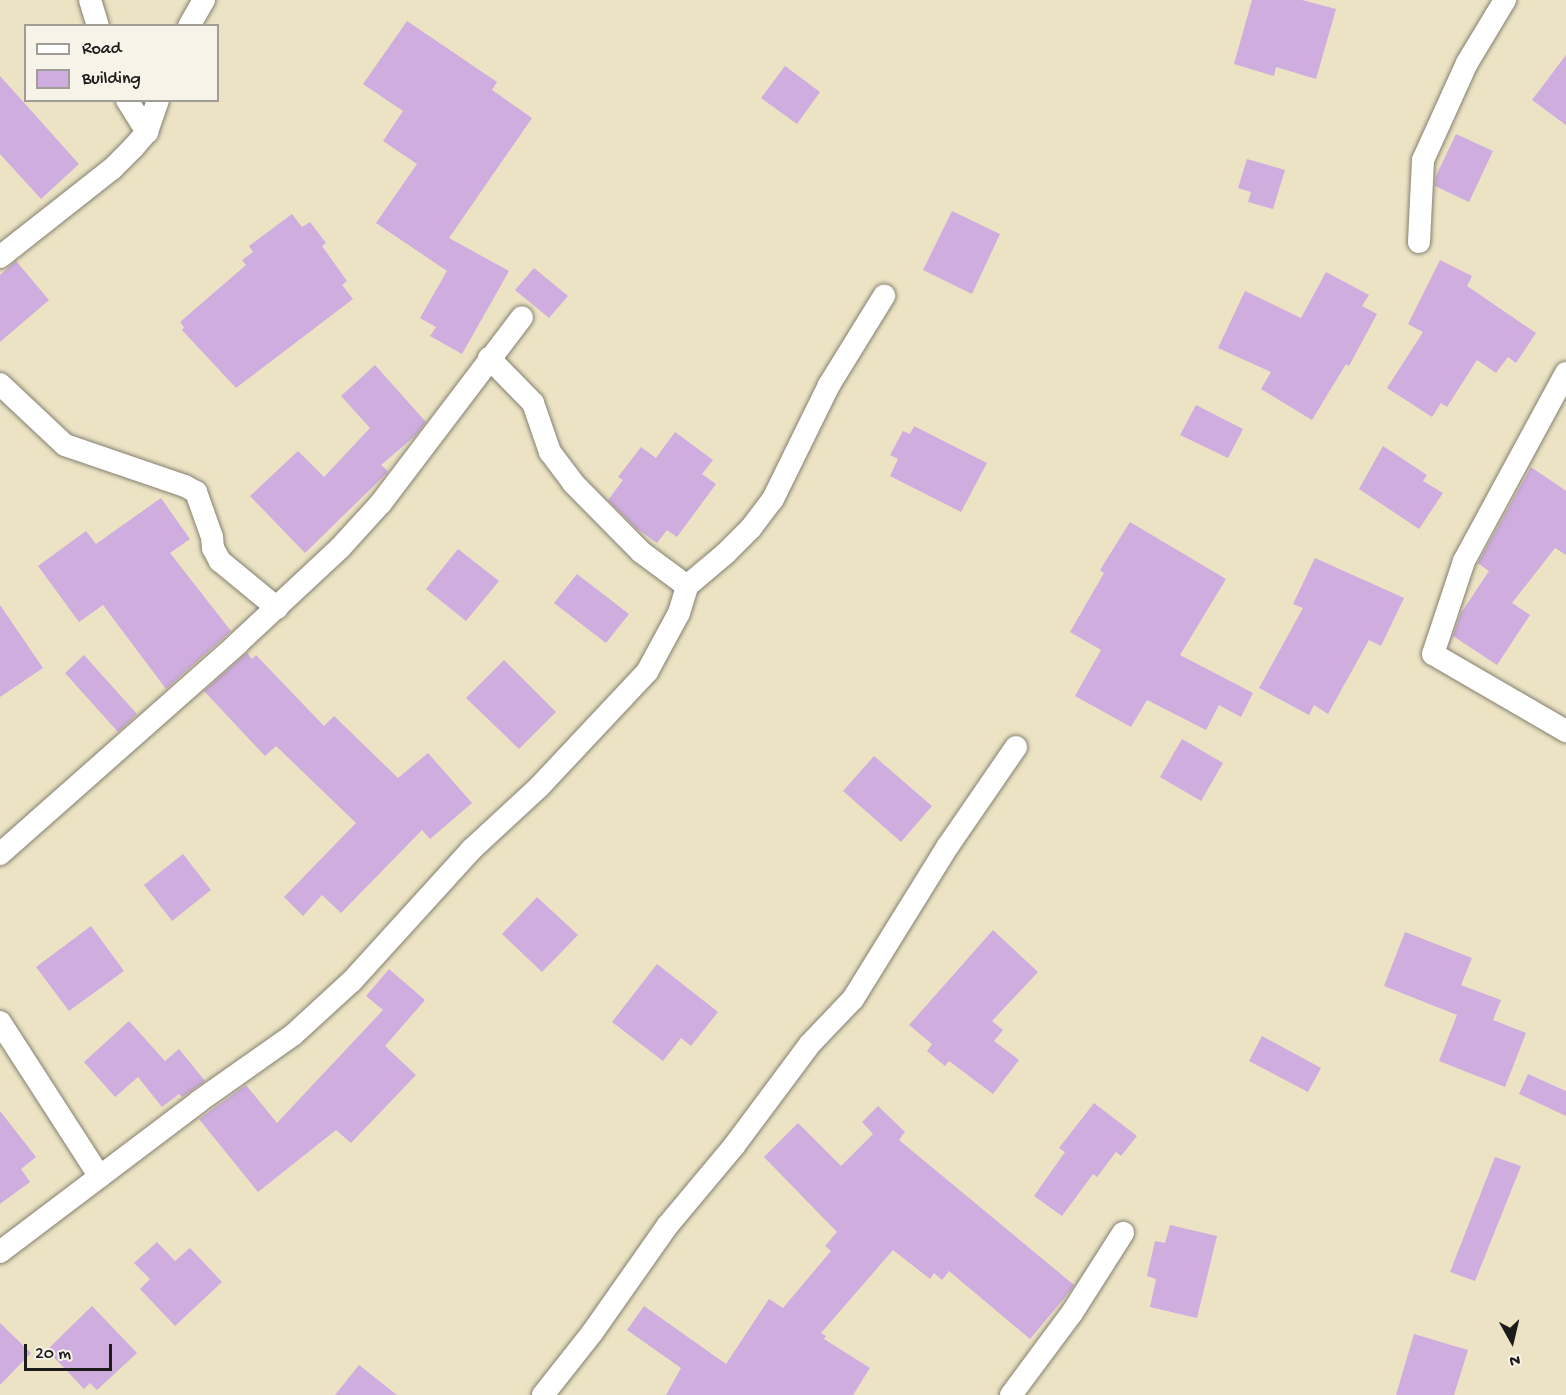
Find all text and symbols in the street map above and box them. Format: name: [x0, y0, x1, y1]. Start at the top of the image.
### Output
legend: [24, 24, 219, 102]
text: Road: [82, 39, 121, 60]
text: Building: [82, 69, 141, 90]
north arrow: [1482, 1311, 1542, 1371]
scale bar: [27, 1332, 116, 1370]
text: 20 m: [35, 1344, 71, 1365]
text: N: [1508, 1349, 1521, 1369]

